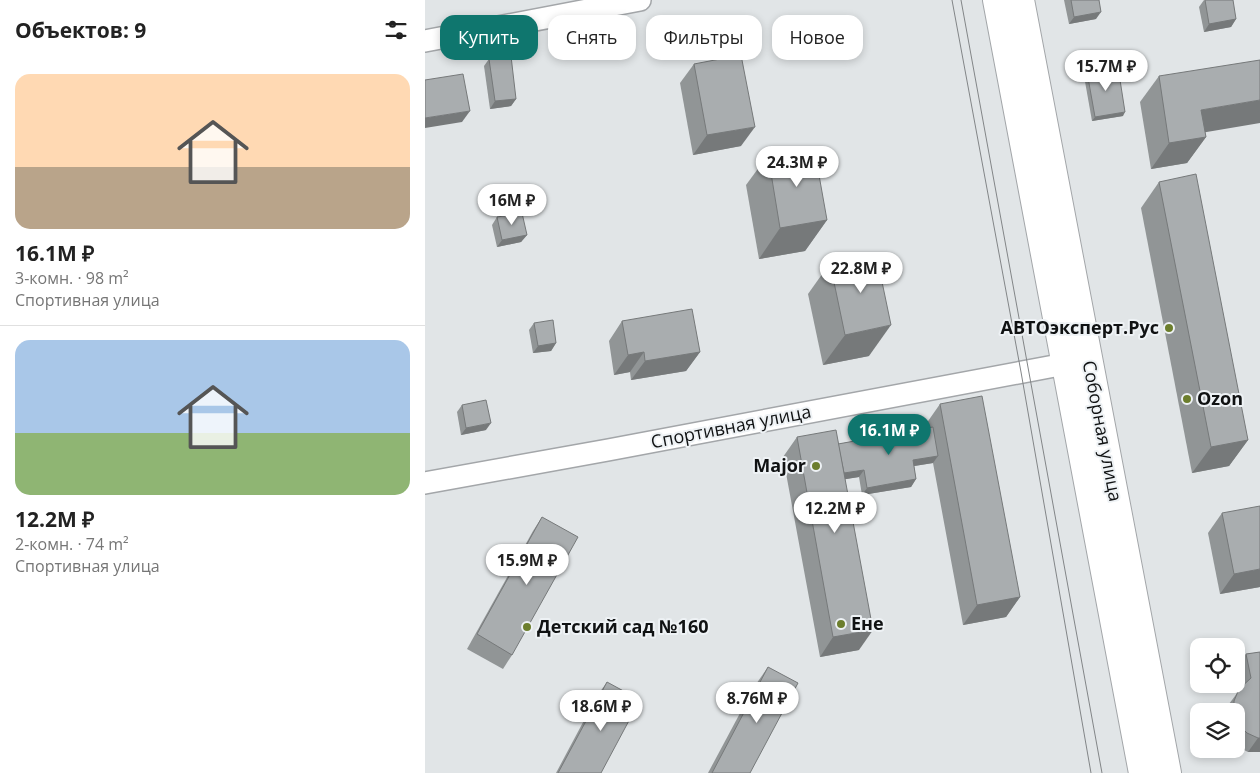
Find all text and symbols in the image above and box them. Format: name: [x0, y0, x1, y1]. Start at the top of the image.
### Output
chip: Купить: [440, 15, 538, 60]
chip: Снять: [548, 15, 636, 60]
chip: Фильтры: [646, 15, 762, 60]
chip: Новое: [772, 15, 863, 60]
text: Объектов: 9: [15, 16, 146, 44]
icon: filters: [382, 16, 410, 44]
pin: 15.7M ₽: [1060, 49, 1152, 92]
text: 15.7M ₽: [1076, 55, 1136, 77]
icon: home: [168, 107, 258, 197]
pin: 24.3M ₽: [751, 146, 843, 188]
text: 24.3M ₽: [767, 151, 827, 173]
pin: 16M ₽: [477, 184, 547, 226]
text: 16M ₽: [489, 189, 535, 211]
text: 16.1M ₽: [15, 239, 95, 267]
pin: 22.8M ₽: [815, 252, 907, 294]
text: 22.8M ₽: [831, 257, 891, 279]
text: 3-комн. · 98 m²: [15, 267, 129, 289]
text: Спортивная улица: [15, 289, 160, 311]
place label: АВТОэксперт.Рус: [1000, 315, 1159, 339]
marker: АВТОэксперт.Рус: [1163, 322, 1175, 334]
street label: Соборная улица: [1078, 358, 1128, 503]
icon: home: [168, 372, 258, 462]
place label: Ozon: [1197, 386, 1243, 410]
marker: Ozon: [1181, 393, 1193, 405]
street label: Спортивная улица: [649, 399, 813, 453]
pin: 16.1M ₽: [843, 414, 935, 456]
text: 16.1M ₽: [859, 419, 919, 441]
place label: Major: [753, 453, 806, 477]
marker: Major: [810, 460, 822, 472]
pin: 12.2M ₽: [789, 492, 881, 534]
text: 12.2M ₽: [805, 497, 865, 519]
text: 12.2M ₽: [15, 505, 95, 533]
text: 2-комн. · 74 m²: [15, 533, 129, 555]
pin: 15.9M ₽: [481, 544, 573, 586]
text: 15.9M ₽: [497, 549, 557, 571]
text: Спортивная улица: [15, 555, 160, 577]
place label: Ене: [851, 611, 884, 635]
place label: Детский сад №160: [537, 614, 708, 638]
marker: Ене: [835, 618, 847, 630]
marker: Детский сад №160: [521, 621, 533, 633]
map controls: [1190, 638, 1245, 758]
button: locate: [1190, 638, 1245, 693]
pin: 8.76M ₽: [711, 682, 803, 724]
text: 8.76M ₽: [727, 687, 787, 709]
pin: 18.6M ₽: [555, 690, 647, 732]
text: 18.6M ₽: [571, 695, 631, 717]
button: layers: [1190, 703, 1245, 758]

